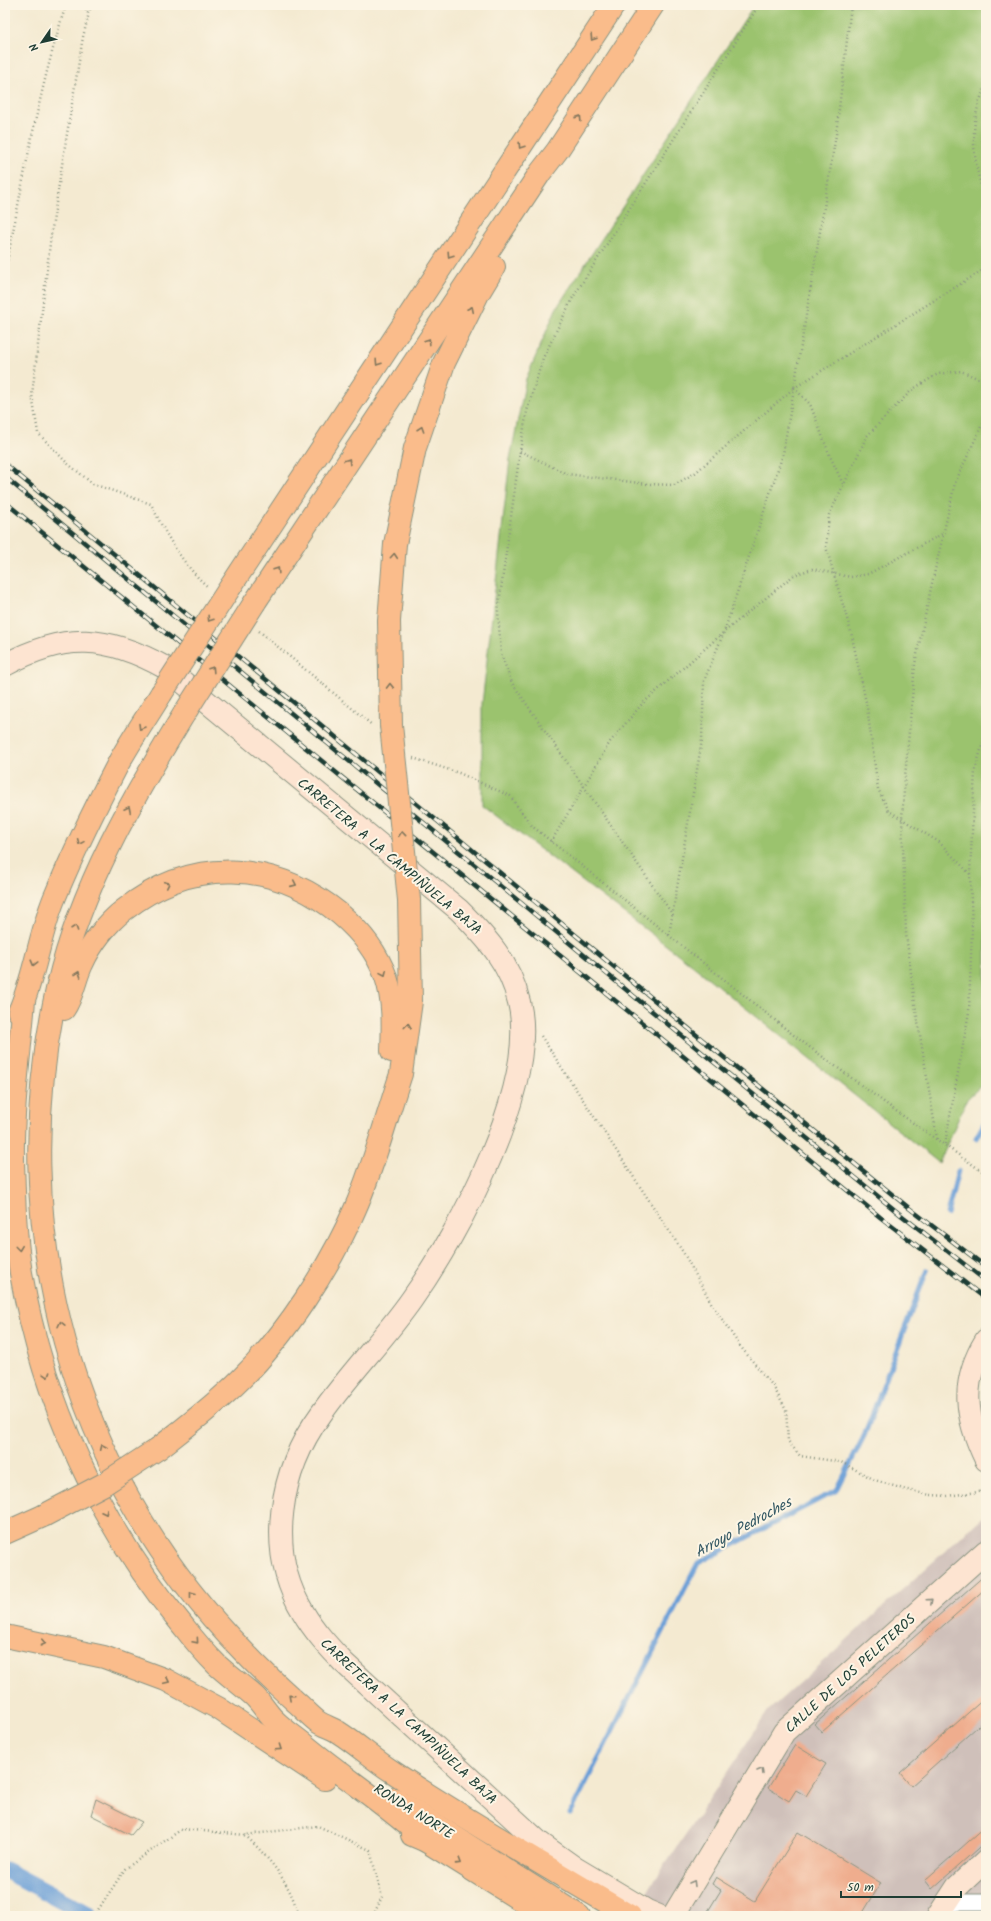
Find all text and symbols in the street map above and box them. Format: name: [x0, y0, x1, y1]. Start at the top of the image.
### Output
north arrow: [22, 22, 62, 62]
one-way arrow: [591, 33, 598, 40]
text: N: [25, 39, 44, 55]
one-way arrow: [574, 115, 582, 122]
one-way arrow: [518, 142, 526, 149]
one-way arrow: [448, 250, 455, 257]
one-way arrow: [466, 306, 473, 313]
one-way arrow: [423, 338, 431, 345]
one-way arrow: [375, 359, 383, 366]
one-way arrow: [417, 426, 425, 433]
one-way arrow: [343, 459, 350, 466]
one-way arrow: [390, 553, 399, 559]
one-way arrow: [272, 567, 279, 574]
one-way arrow: [207, 615, 215, 622]
one-way arrow: [208, 666, 215, 673]
one-way arrow: [386, 683, 394, 689]
one-way arrow: [138, 723, 145, 730]
street label: CARRETERA A LA CAMPIÑUELA BAJA: [292, 773, 487, 941]
one-way arrow: [123, 806, 131, 813]
one-way arrow: [398, 831, 407, 837]
one-way arrow: [76, 838, 84, 845]
one-way arrow: [290, 880, 297, 888]
one-way arrow: [163, 881, 170, 889]
one-way arrow: [71, 925, 79, 932]
one-way arrow: [30, 959, 39, 966]
one-way arrow: [379, 969, 387, 977]
one-way arrow: [74, 970, 82, 977]
one-way arrow: [403, 1023, 412, 1029]
one-way arrow: [14, 1245, 23, 1251]
one-way arrow: [57, 1321, 65, 1327]
one-way arrow: [42, 1371, 50, 1378]
one-way arrow: [100, 1443, 108, 1451]
water label: Arroyo Pedroches: [691, 1490, 798, 1564]
one-way arrow: [100, 1508, 108, 1515]
one-way arrow: [189, 1591, 196, 1598]
one-way arrow: [925, 1598, 933, 1605]
street label: CALLE DE LOS PELETEROS: [780, 1608, 921, 1739]
street label: CARRETERA A LA CAMPIÑUELA BAJA: [315, 1633, 502, 1810]
one-way arrow: [191, 1636, 198, 1643]
one-way arrow: [40, 1638, 46, 1646]
one-way arrow: [163, 1676, 171, 1684]
one-way arrow: [288, 1695, 296, 1702]
one-way arrow: [274, 1743, 281, 1750]
one-way arrow: [756, 1768, 763, 1775]
street label: RONDA NORTE: [369, 1778, 459, 1846]
one-way arrow: [455, 1857, 462, 1865]
scale bar: [841, 1873, 961, 1899]
text: 50 m: [847, 1878, 874, 1897]
one-way arrow: [689, 1880, 696, 1887]

